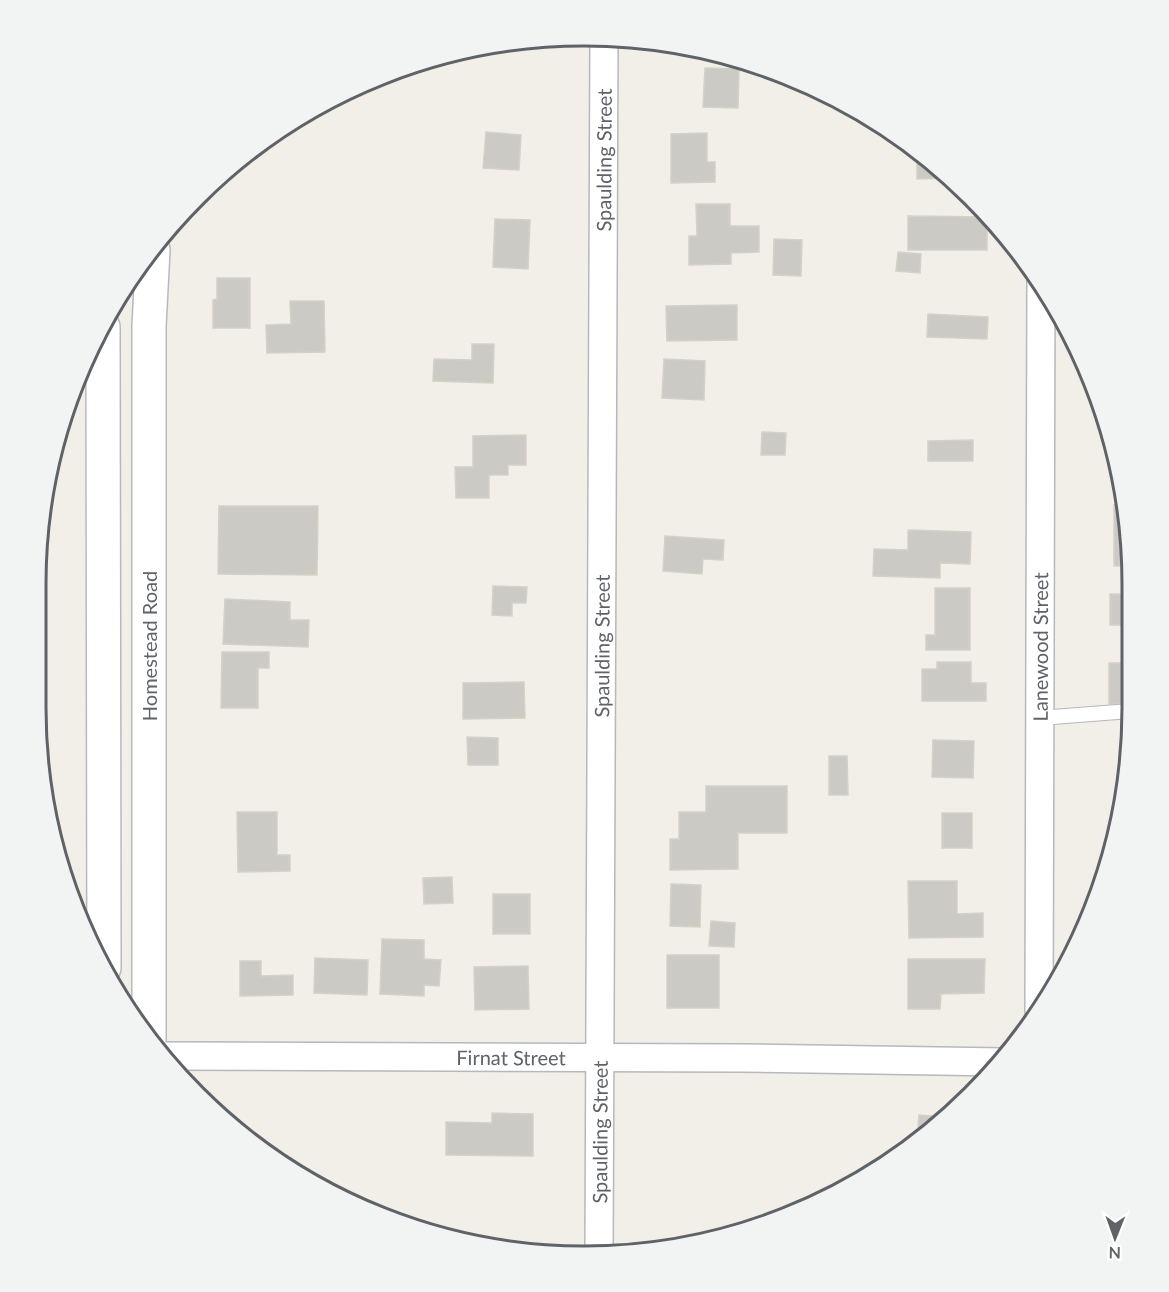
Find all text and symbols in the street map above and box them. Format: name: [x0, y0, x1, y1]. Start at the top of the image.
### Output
street label: Spaulding Street: [591, 88, 616, 232]
street label: Homestead Road: [137, 571, 161, 721]
street label: Lanewood Street: [1028, 572, 1052, 722]
street label: Spaulding Street: [589, 574, 614, 718]
street label: Firnat Street: [456, 1045, 566, 1069]
street label: Spaulding Street: [587, 1060, 612, 1204]
north arrow: [1085, 1208, 1145, 1268]
text: N: [1108, 1244, 1121, 1263]

